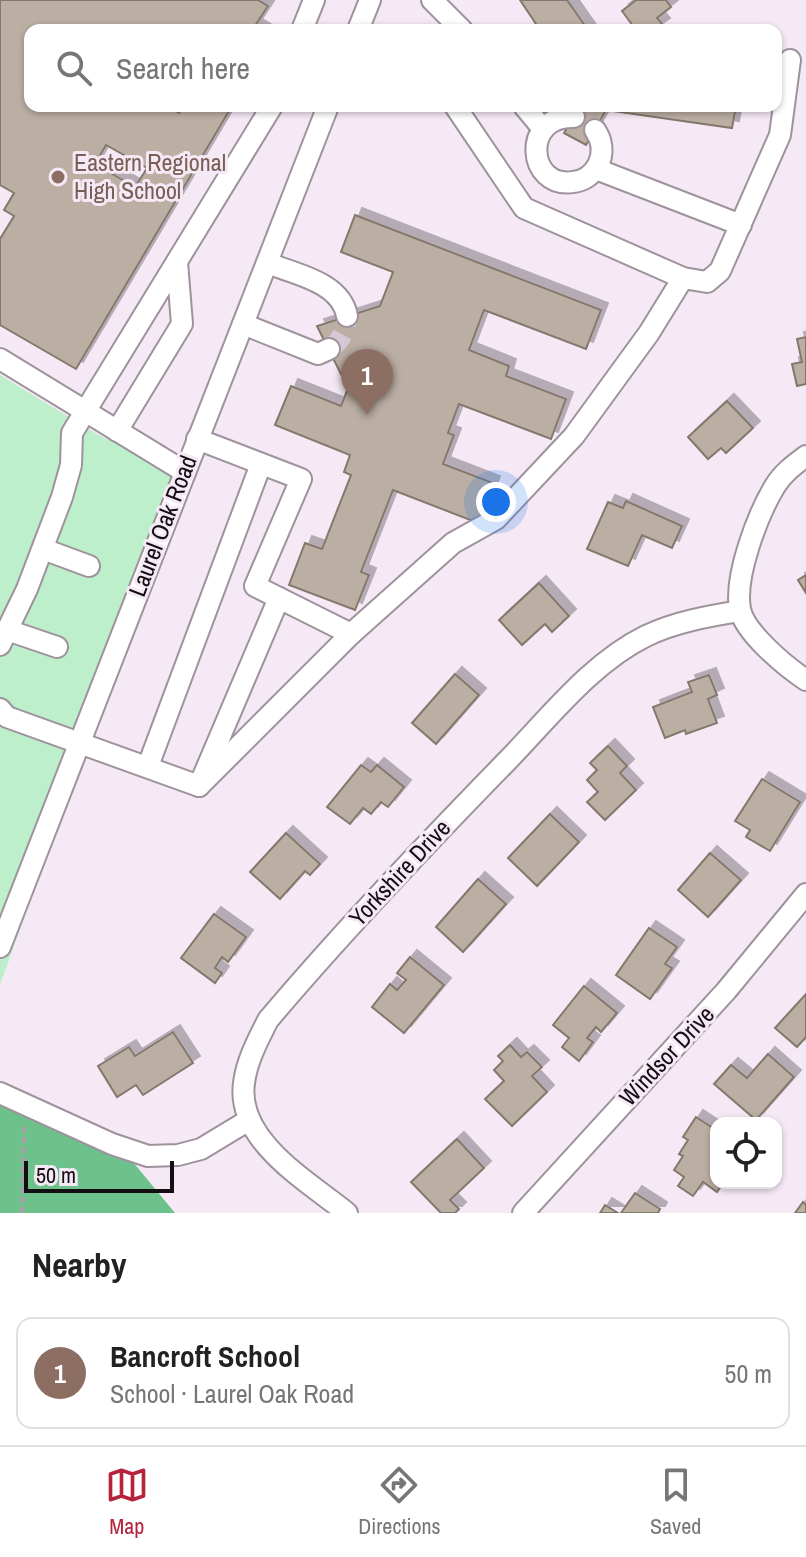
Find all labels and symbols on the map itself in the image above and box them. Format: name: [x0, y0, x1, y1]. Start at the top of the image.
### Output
place label: Eastern Regional High School: [74, 146, 226, 206]
marker: Eastern Regional High School: [49, 168, 67, 186]
pin: 1: [341, 349, 393, 415]
street label: Laurel Oak Road: [120, 450, 204, 601]
your location: [476, 482, 516, 522]
street label: Yorkshire Drive: [341, 812, 457, 933]
street label: Windsor Drive: [612, 998, 721, 1112]
scale bar: [24, 1157, 174, 1193]

